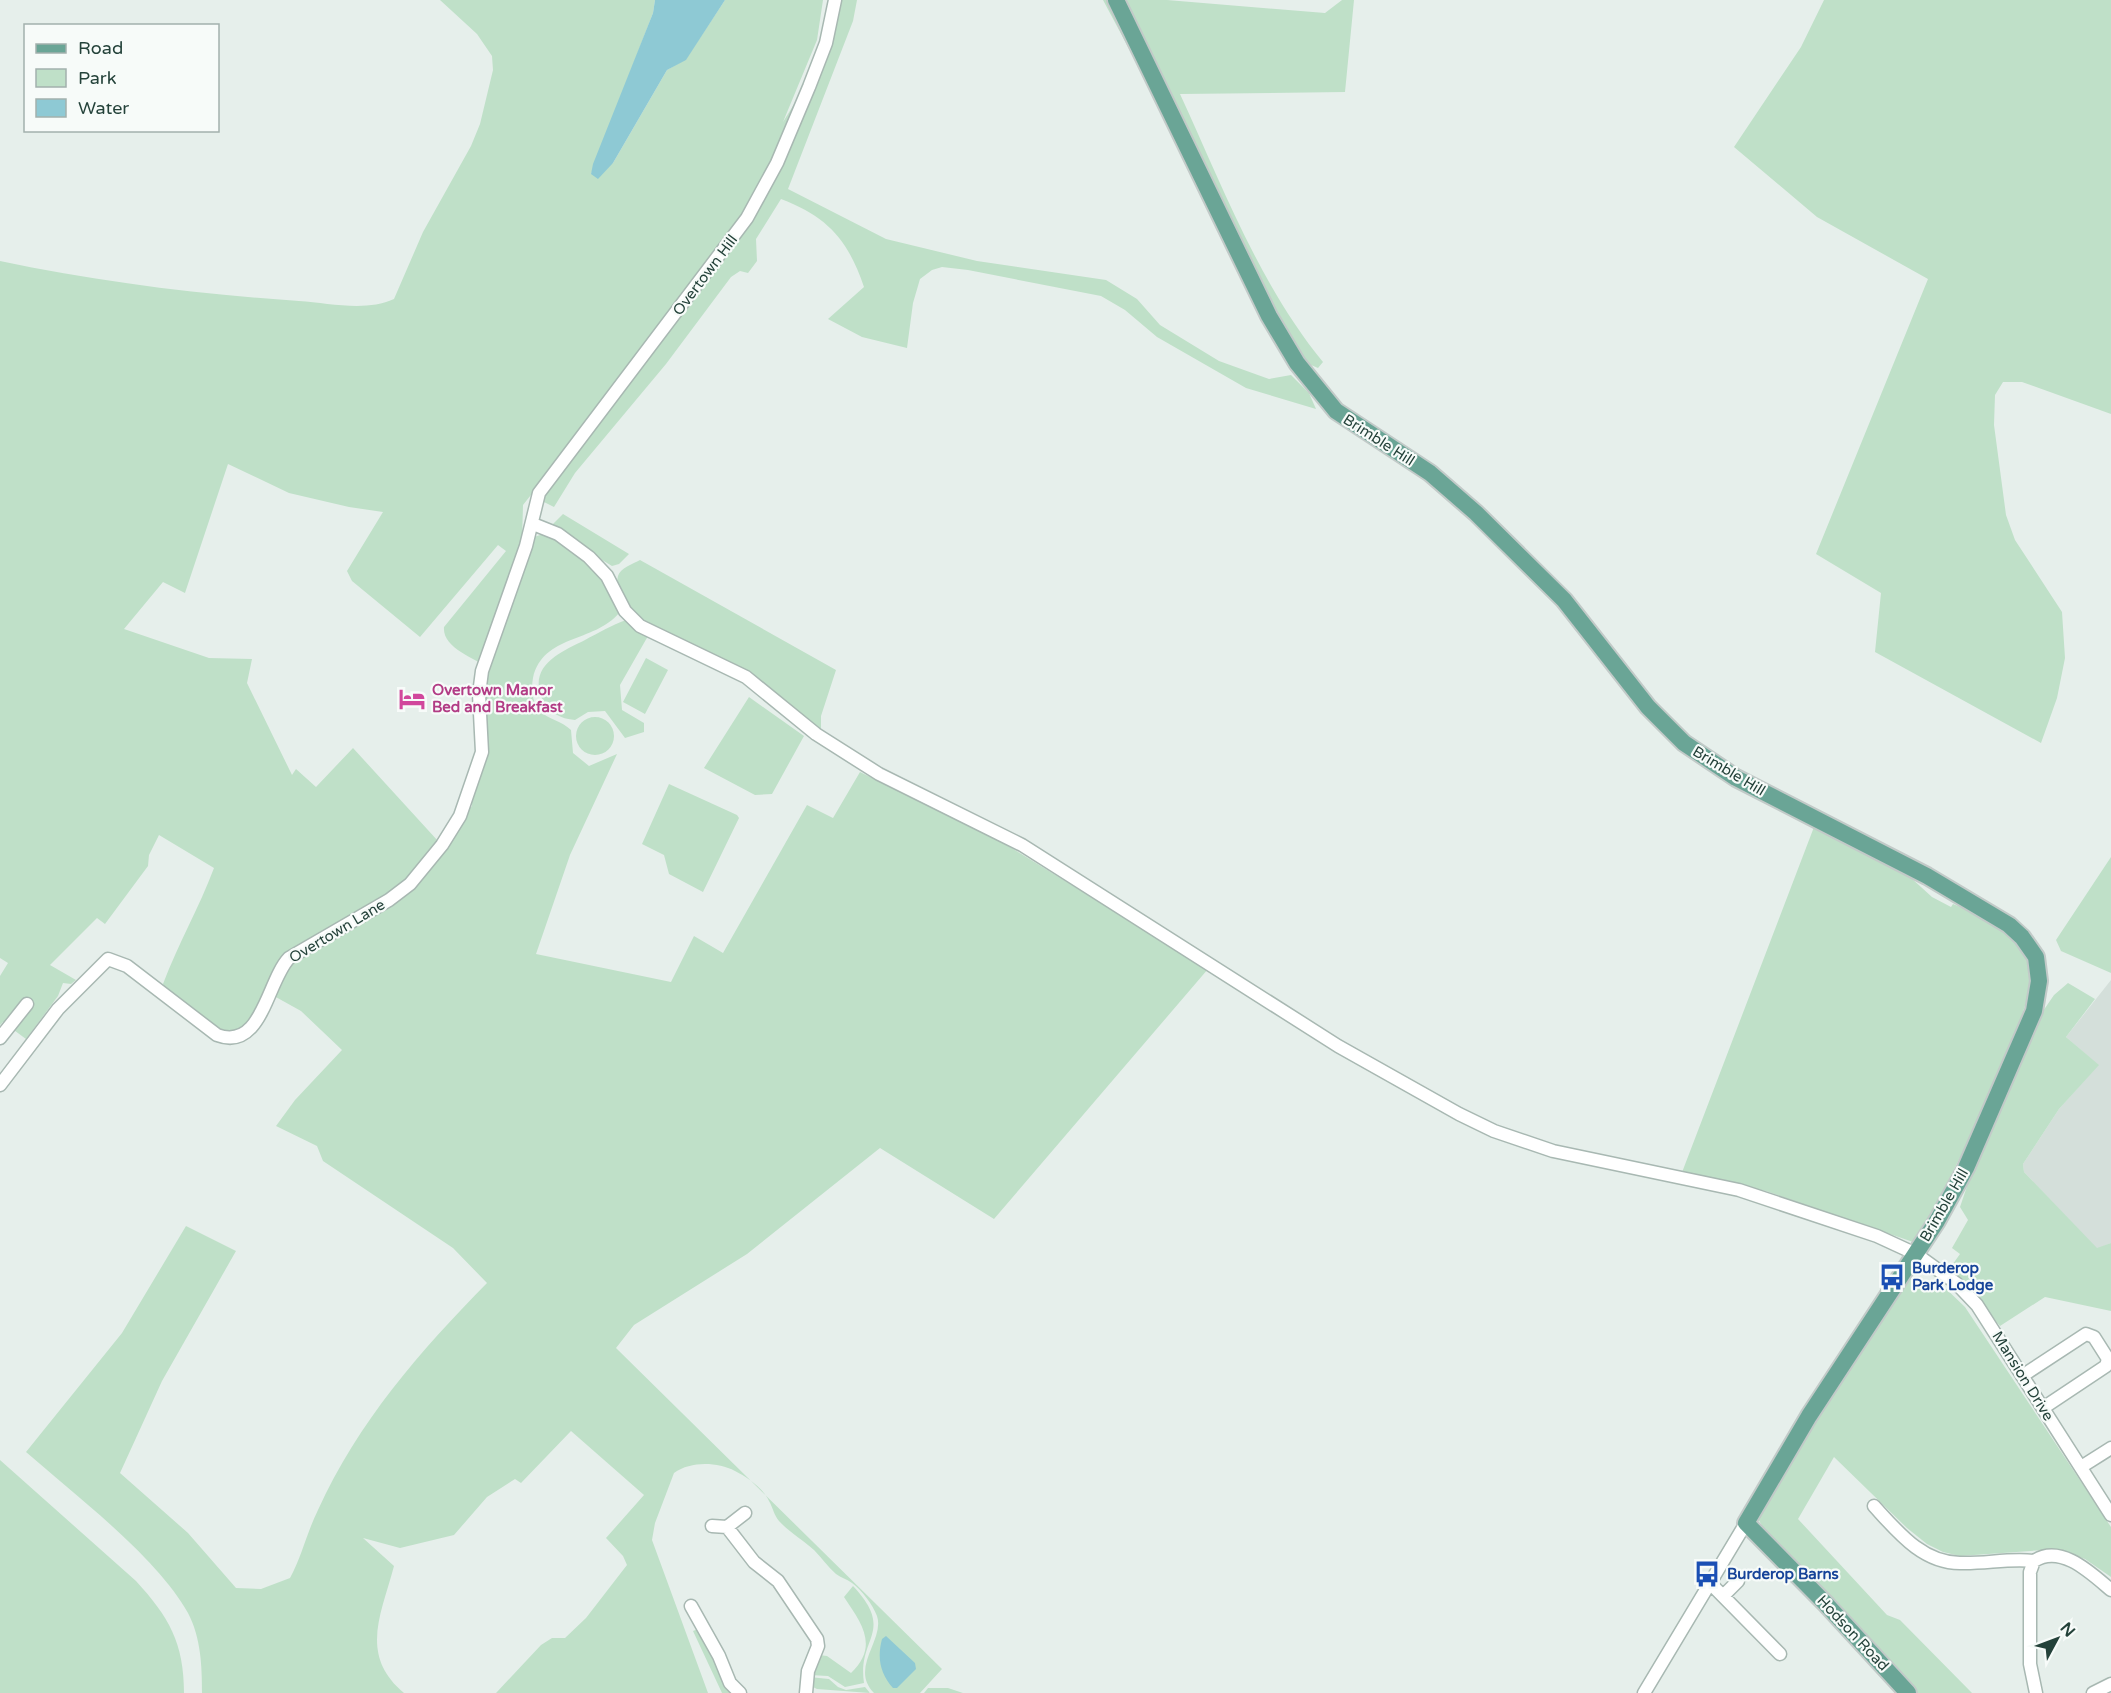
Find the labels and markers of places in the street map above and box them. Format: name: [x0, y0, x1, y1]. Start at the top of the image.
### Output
place label: Overtown Manor Bed and Breakfast: [432, 681, 563, 716]
hotel icon: Overtown Manor Bed and Breakfast: [397, 684, 427, 714]
place label: Burderop Park Lodge: [1912, 1259, 1994, 1295]
bus stop icon: Burderop Park Lodge: [1877, 1262, 1907, 1292]
bus stop icon: Burderop Barns: [1692, 1559, 1722, 1589]
place label: Burderop Barns: [1727, 1565, 1839, 1584]

